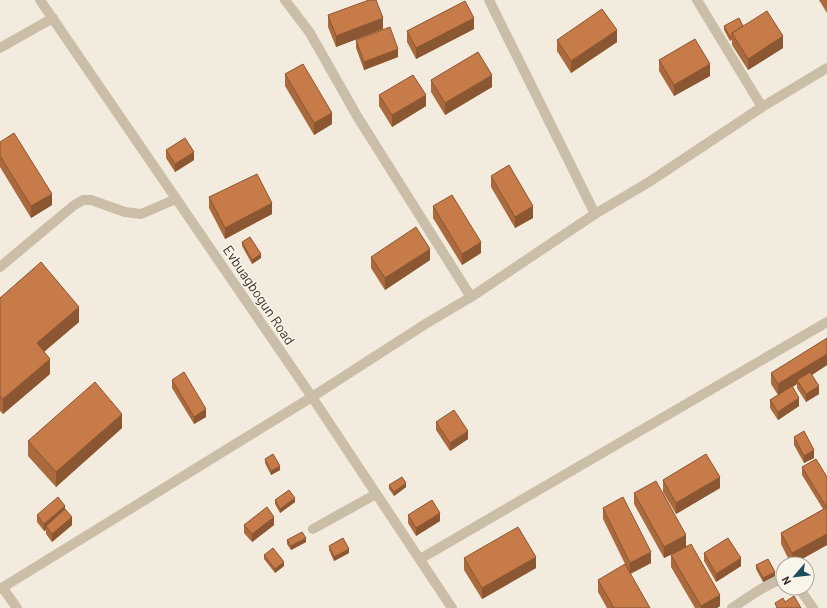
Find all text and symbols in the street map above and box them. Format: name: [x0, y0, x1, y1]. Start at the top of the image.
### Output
street label: Evbuagbogun Road: [220, 242, 299, 348]
north arrow: [775, 556, 815, 596]
text: N: [778, 575, 793, 587]

